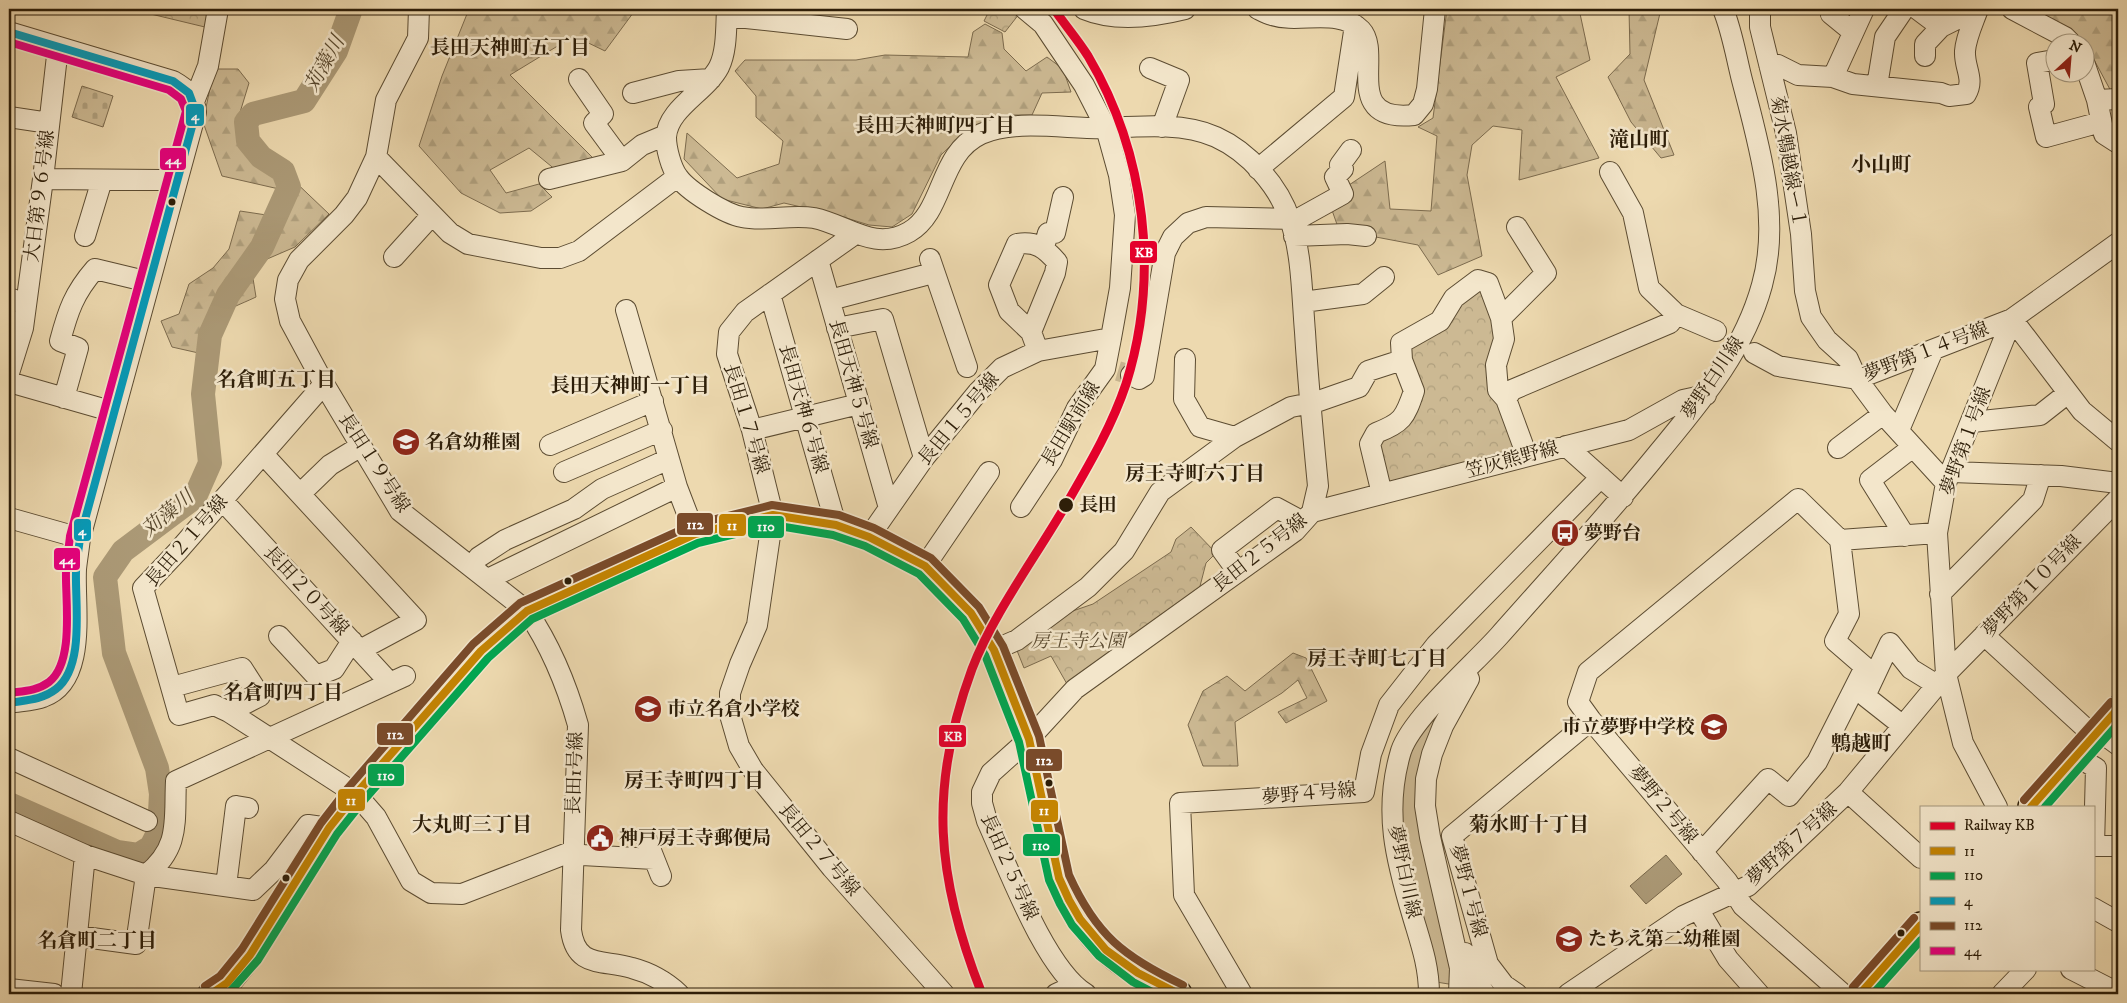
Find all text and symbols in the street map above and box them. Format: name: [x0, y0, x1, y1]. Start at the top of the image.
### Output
water label: 苅藻川: [300, 30, 351, 96]
north arrow: [2044, 32, 2094, 82]
district label: 長田天神町五丁目: [430, 36, 590, 61]
text: N: [2066, 37, 2085, 58]
street label: 菊水鵯越線ー１: [1765, 95, 1811, 229]
line badge: 4: [185, 103, 205, 127]
text: 4: [190, 107, 200, 125]
district label: 長田天神町四丁目: [855, 114, 1015, 139]
district label: 滝山町: [1609, 128, 1670, 153]
street label: 大日第９６号線: [20, 129, 60, 263]
line badge: 44: [159, 147, 187, 171]
text: 44: [164, 151, 182, 169]
district label: 小山町: [1851, 153, 1912, 178]
unlabelled marker: [167, 197, 177, 207]
line badge: KB: [1129, 240, 1158, 264]
text: KB: [1135, 244, 1153, 262]
street label: 長田天神５号線: [824, 317, 882, 451]
street label: 夢野第１４号線: [1860, 317, 1992, 387]
street label: 夢野白川線: [1677, 332, 1749, 424]
street label: 長田天神６号線: [774, 342, 832, 476]
street label: 長田１７号線: [718, 361, 774, 477]
district label: 名倉町五丁目: [216, 368, 336, 393]
street label: 長田１５号線: [914, 368, 1004, 470]
district label: 長田天神町一丁目: [550, 374, 710, 399]
street label: 長田駅前線: [1037, 377, 1105, 471]
street label: 夢野第１号線: [1936, 383, 1996, 499]
street label: 長田１９号線: [333, 409, 415, 517]
school or university icon: 名倉幼稚園: [391, 427, 421, 457]
place label: 名倉幼稚園: [425, 431, 520, 454]
street label: 笠灰熊野線: [1463, 437, 1561, 483]
district label: 房王寺町六丁目: [1125, 462, 1265, 487]
water label: 苅藻川: [137, 484, 201, 543]
street label: 長田２１号線: [141, 490, 233, 592]
place label: 長田: [1079, 494, 1117, 517]
marker: 長田: [1057, 496, 1075, 514]
street label: 長田２５号線: [1208, 509, 1312, 597]
line badge: 112: [676, 512, 714, 536]
line badge: 11: [718, 513, 747, 537]
line badge: 110: [747, 515, 785, 539]
text: 112: [686, 516, 705, 534]
text: 11: [727, 517, 737, 535]
line badge: 4: [73, 518, 92, 542]
text: 110: [757, 518, 775, 536]
bus stop icon: 夢野台: [1550, 518, 1580, 548]
text: 4: [77, 522, 87, 540]
place label: 夢野台: [1584, 522, 1641, 545]
street label: 夢野第１０号線: [1978, 530, 2086, 642]
street label: 長田２０号線: [259, 541, 353, 641]
line badge: 44: [53, 547, 81, 571]
text: 44: [58, 551, 76, 569]
unlabelled marker: [563, 576, 573, 586]
park label: 房王寺公園: [1030, 630, 1128, 653]
district label: 房王寺町七丁目: [1307, 647, 1447, 672]
district label: 名倉町四丁目: [223, 681, 343, 706]
school or university icon: 市立名倉小学校: [633, 694, 663, 724]
place label: 市立名倉小学校: [667, 698, 800, 721]
school or university icon: 市立夢野中学校: [1699, 712, 1729, 742]
place label: 市立夢野中学校: [1562, 716, 1695, 739]
line badge: 112: [376, 722, 414, 746]
line badge: KB: [938, 724, 967, 748]
text: 112: [386, 726, 405, 744]
text: KB: [944, 728, 962, 746]
street label: 長田1号線: [562, 731, 588, 815]
district label: 鵯越町: [1831, 732, 1892, 757]
line badge: 112: [1025, 748, 1063, 772]
text: 112: [1035, 752, 1054, 770]
street label: 夢野２号線: [1624, 761, 1702, 849]
line badge: 110: [367, 763, 405, 787]
text: 110: [377, 767, 395, 785]
district label: 房王寺町四丁目: [624, 769, 764, 794]
unlabelled marker: [1044, 778, 1054, 788]
street label: 夢野４号線: [1261, 778, 1357, 810]
line badge: 11: [337, 788, 366, 812]
text: 11: [346, 792, 356, 810]
street label: 夢野第７号線: [1742, 797, 1842, 891]
street label: 長田２７号線: [774, 799, 864, 901]
line badge: 11: [1030, 799, 1059, 823]
text: 11: [1039, 802, 1049, 820]
legend: [1920, 806, 2094, 970]
street label: 長田２５号線: [975, 810, 1043, 924]
district label: 大丸町三丁目: [412, 813, 532, 838]
district label: 菊水町十丁目: [1469, 813, 1589, 838]
text: Railway KB: [1964, 816, 2035, 835]
public building icon: 神戸房王寺郵便局: [585, 823, 615, 853]
street label: 夢野白川線: [1383, 823, 1425, 921]
place label: 神戸房王寺郵便局: [619, 827, 771, 850]
line badge: 110: [1022, 833, 1061, 857]
text: 110: [1032, 837, 1050, 855]
street label: 夢野１号線: [1445, 842, 1491, 940]
text: 11: [1964, 842, 1975, 861]
text: 110: [1964, 866, 1983, 885]
unlabelled marker: [281, 873, 291, 883]
text: 4: [1964, 892, 1973, 911]
text: 112: [1964, 916, 1983, 935]
school or university icon: たちえ第二幼稚園: [1554, 924, 1584, 954]
place label: たちえ第二幼稚園: [1588, 928, 1740, 951]
unlabelled marker: [1896, 928, 1906, 938]
district label: 名倉町二丁目: [37, 929, 157, 954]
text: 44: [1964, 942, 1982, 961]

